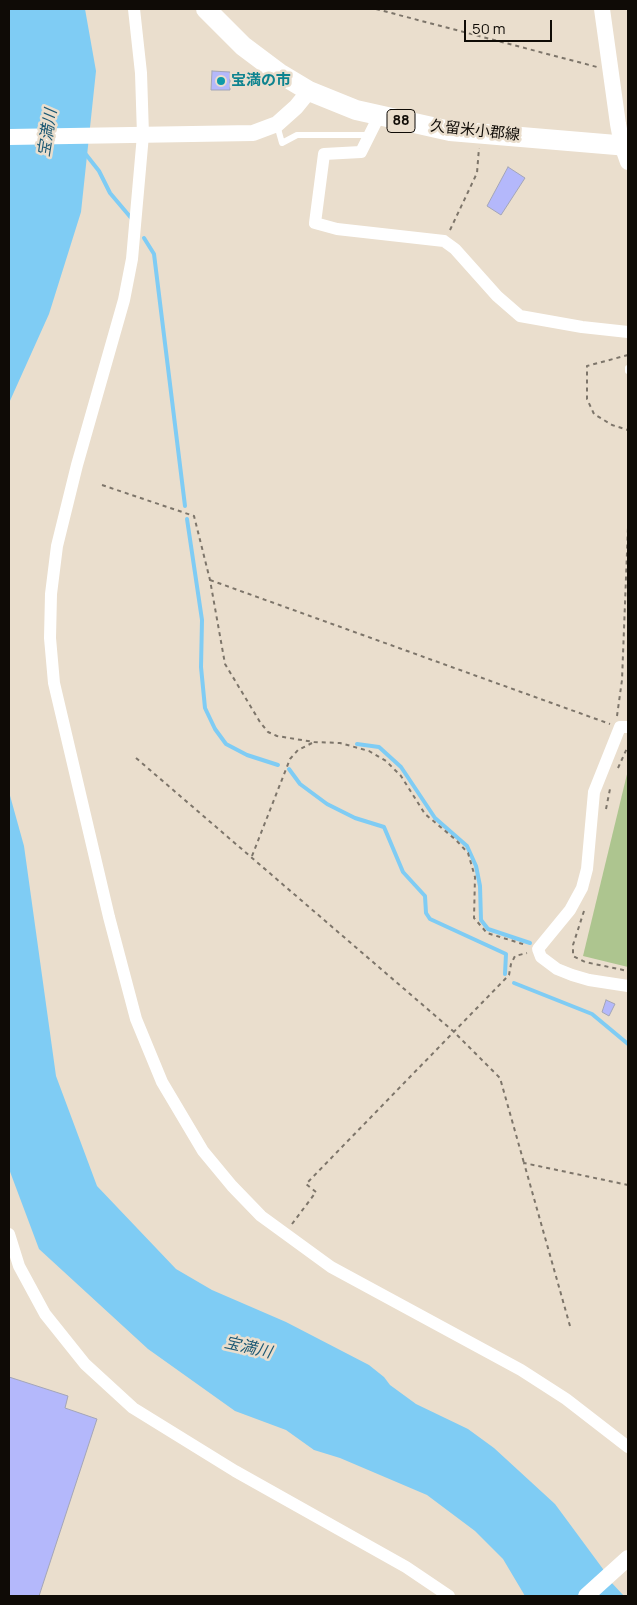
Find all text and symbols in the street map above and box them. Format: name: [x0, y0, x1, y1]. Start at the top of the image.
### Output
scale bar: [467, 10, 554, 42]
text: 50 m: [472, 18, 506, 39]
place label: 宝満の市: [231, 72, 291, 90]
marker: 宝満の市: [215, 75, 227, 87]
water label: 宝満川: [35, 108, 61, 158]
road number: 88: [387, 110, 415, 132]
street label: 久留米小郡線: [429, 117, 521, 145]
water label: 宝満川: [222, 1333, 274, 1363]

